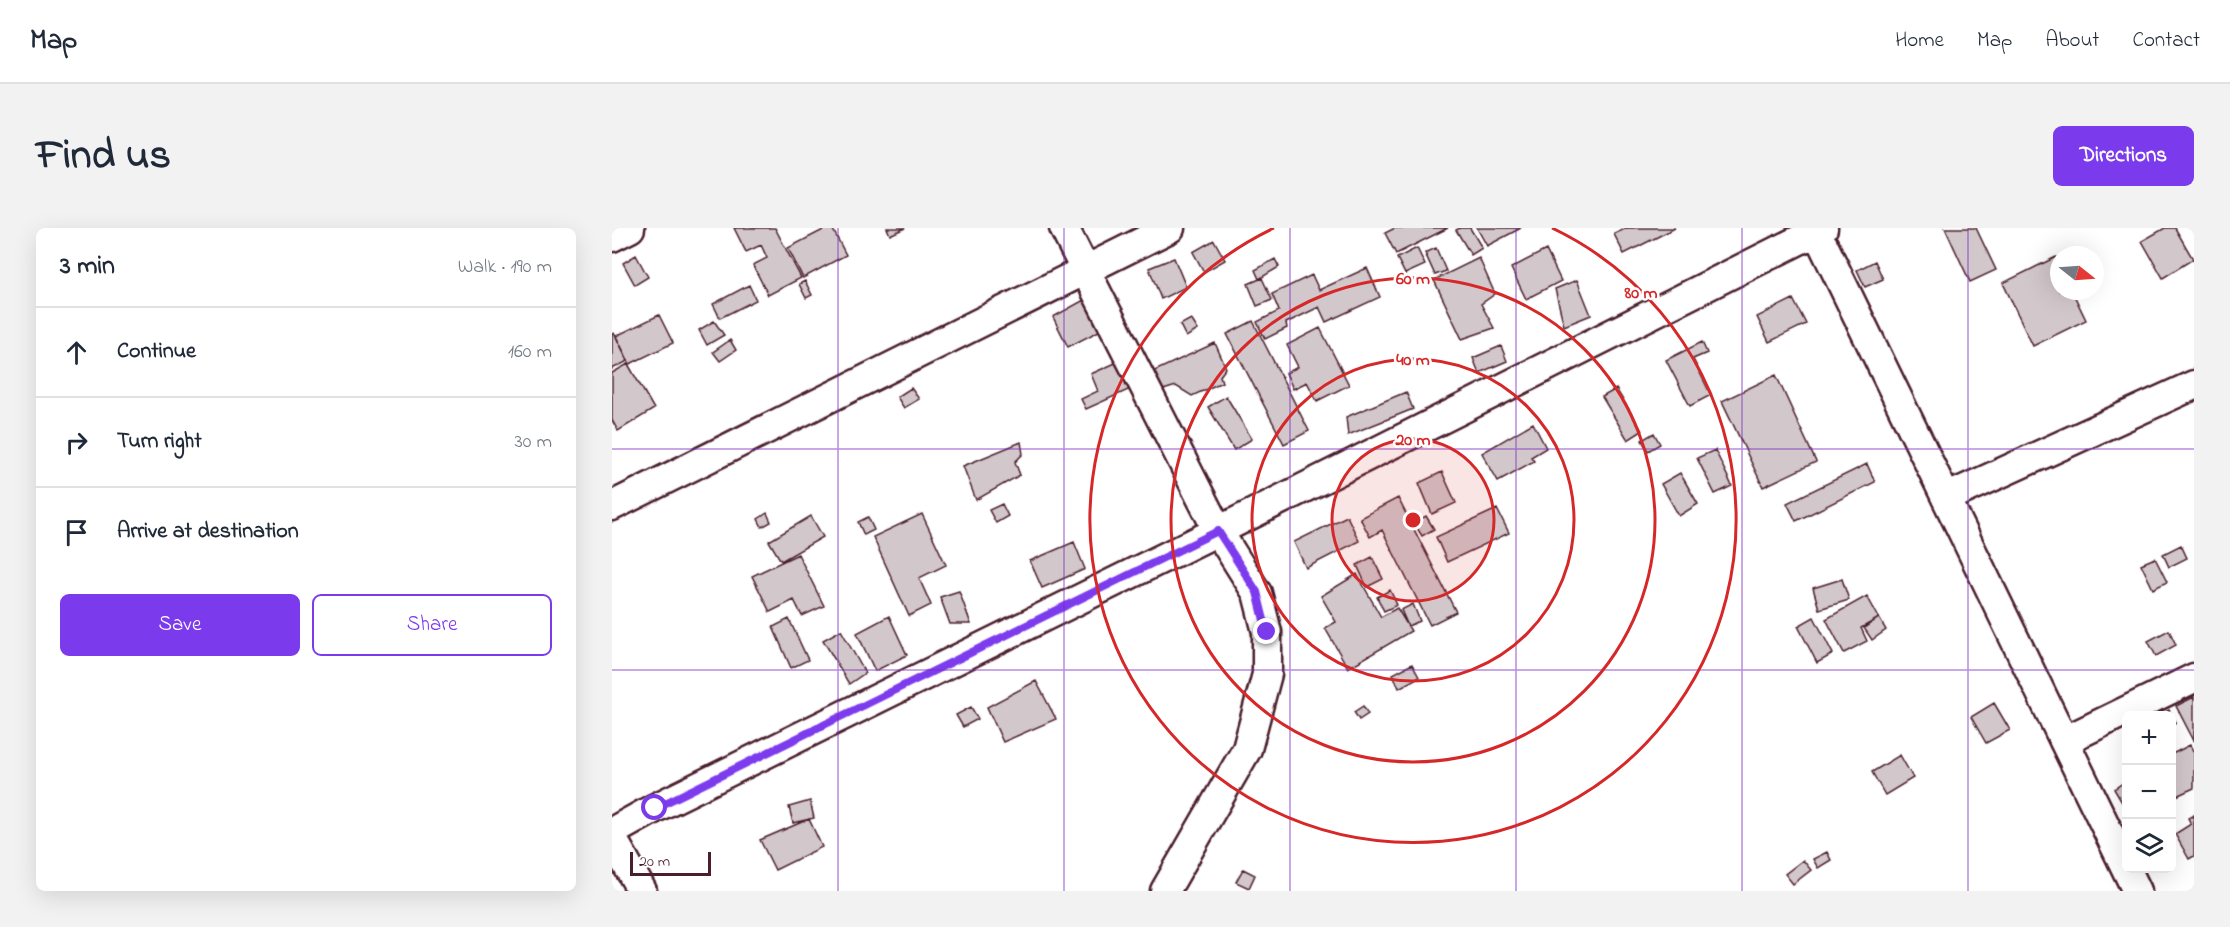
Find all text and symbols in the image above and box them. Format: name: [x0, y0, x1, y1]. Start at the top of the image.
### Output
text: Map: [30, 21, 77, 62]
text: Home: [1895, 26, 1944, 56]
text: Map: [1977, 26, 2012, 56]
text: About: [2045, 26, 2099, 56]
text: Contact: [2132, 26, 2200, 56]
text: Find us: [36, 126, 171, 187]
button: Directions: [2053, 126, 2194, 186]
north arrow: [2050, 246, 2104, 300]
text: 3 min: [60, 248, 115, 286]
text: Walk · 190 m: [458, 253, 552, 282]
text: 60 m: [1396, 267, 1430, 293]
text: 80 m: [1624, 281, 1658, 307]
icon: ahead: [60, 336, 93, 369]
text: Continue: [117, 336, 196, 368]
text: 160 m: [508, 338, 552, 367]
text: 40 m: [1396, 348, 1430, 374]
icon: right: [60, 426, 93, 459]
text: Turn right: [117, 426, 202, 458]
text: 30 m: [515, 428, 552, 457]
text: 20 m: [1394, 428, 1431, 454]
centre of rings: [1403, 510, 1423, 530]
icon: arrive: [60, 516, 93, 549]
text: Arrive at destination: [117, 516, 299, 548]
button: Save: [60, 594, 300, 656]
button: Share: [312, 594, 552, 656]
route end: [1253, 618, 1279, 644]
map controls: [2122, 711, 2176, 873]
button: +: [2122, 711, 2176, 765]
button: −: [2122, 765, 2176, 819]
route start: [641, 794, 667, 820]
button: layers: [2122, 819, 2176, 873]
scale bar: [630, 849, 711, 876]
text: 20 m: [639, 850, 670, 874]

